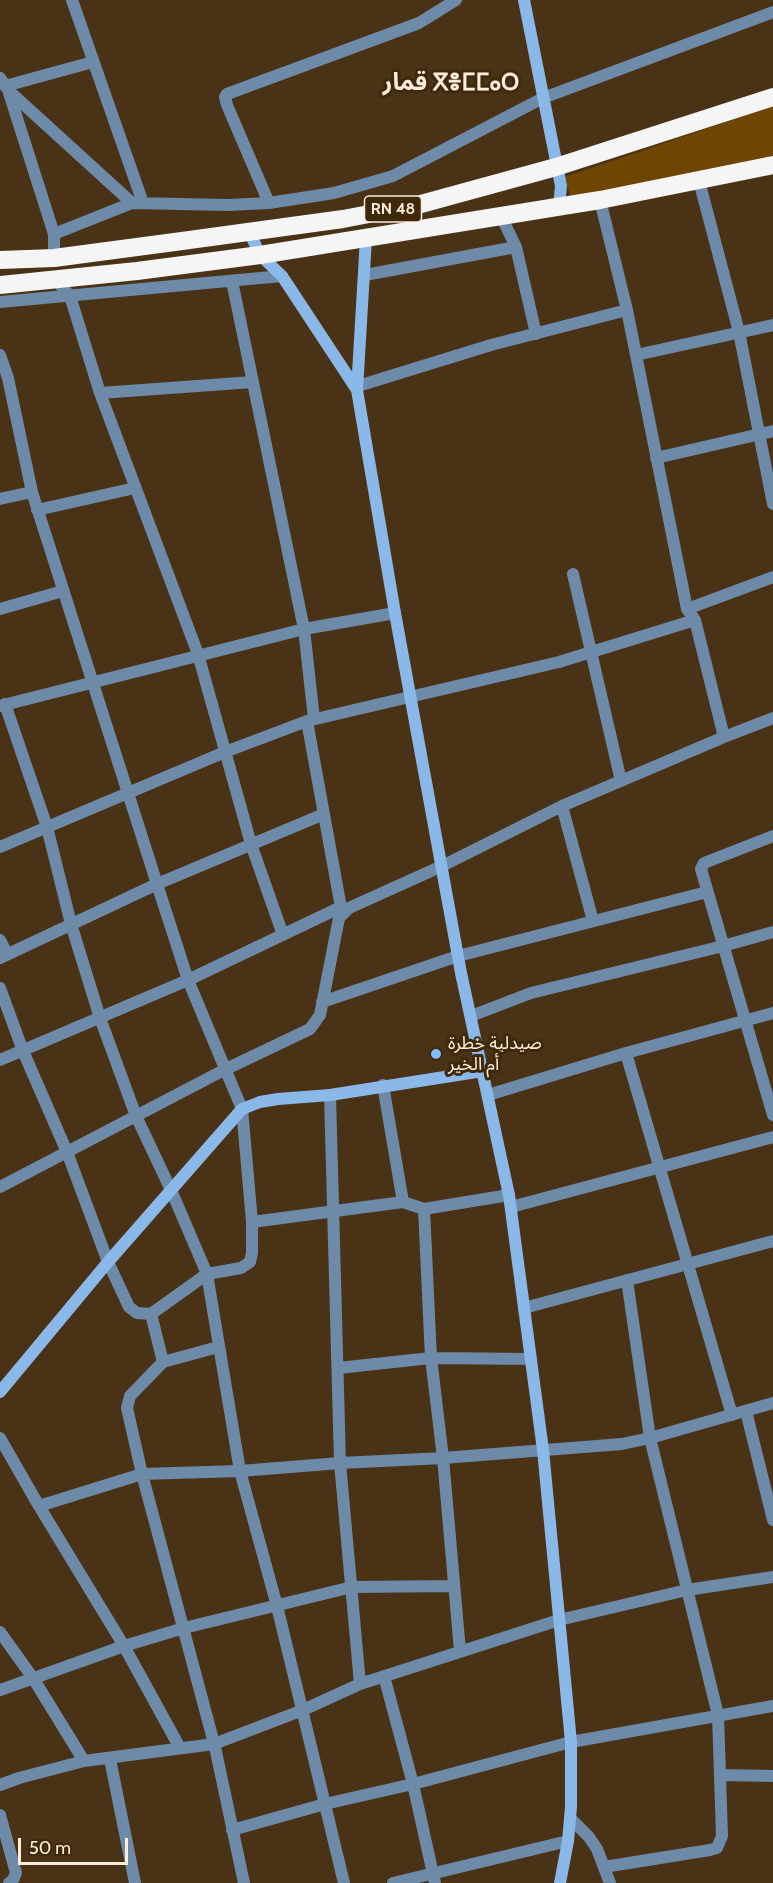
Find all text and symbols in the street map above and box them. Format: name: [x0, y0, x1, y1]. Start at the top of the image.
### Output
district label: قمار ⴳⴻⵎⵎⴰⵔ: [383, 69, 519, 97]
road number: RN 48: [364, 196, 422, 222]
place label: صيدلية خطرة أم الخير: [448, 1033, 542, 1076]
marker: صيدلية خطرة أم الخير: [429, 1047, 443, 1061]
scale bar: [21, 1826, 130, 1864]
text: 50 m: [29, 1837, 71, 1859]

